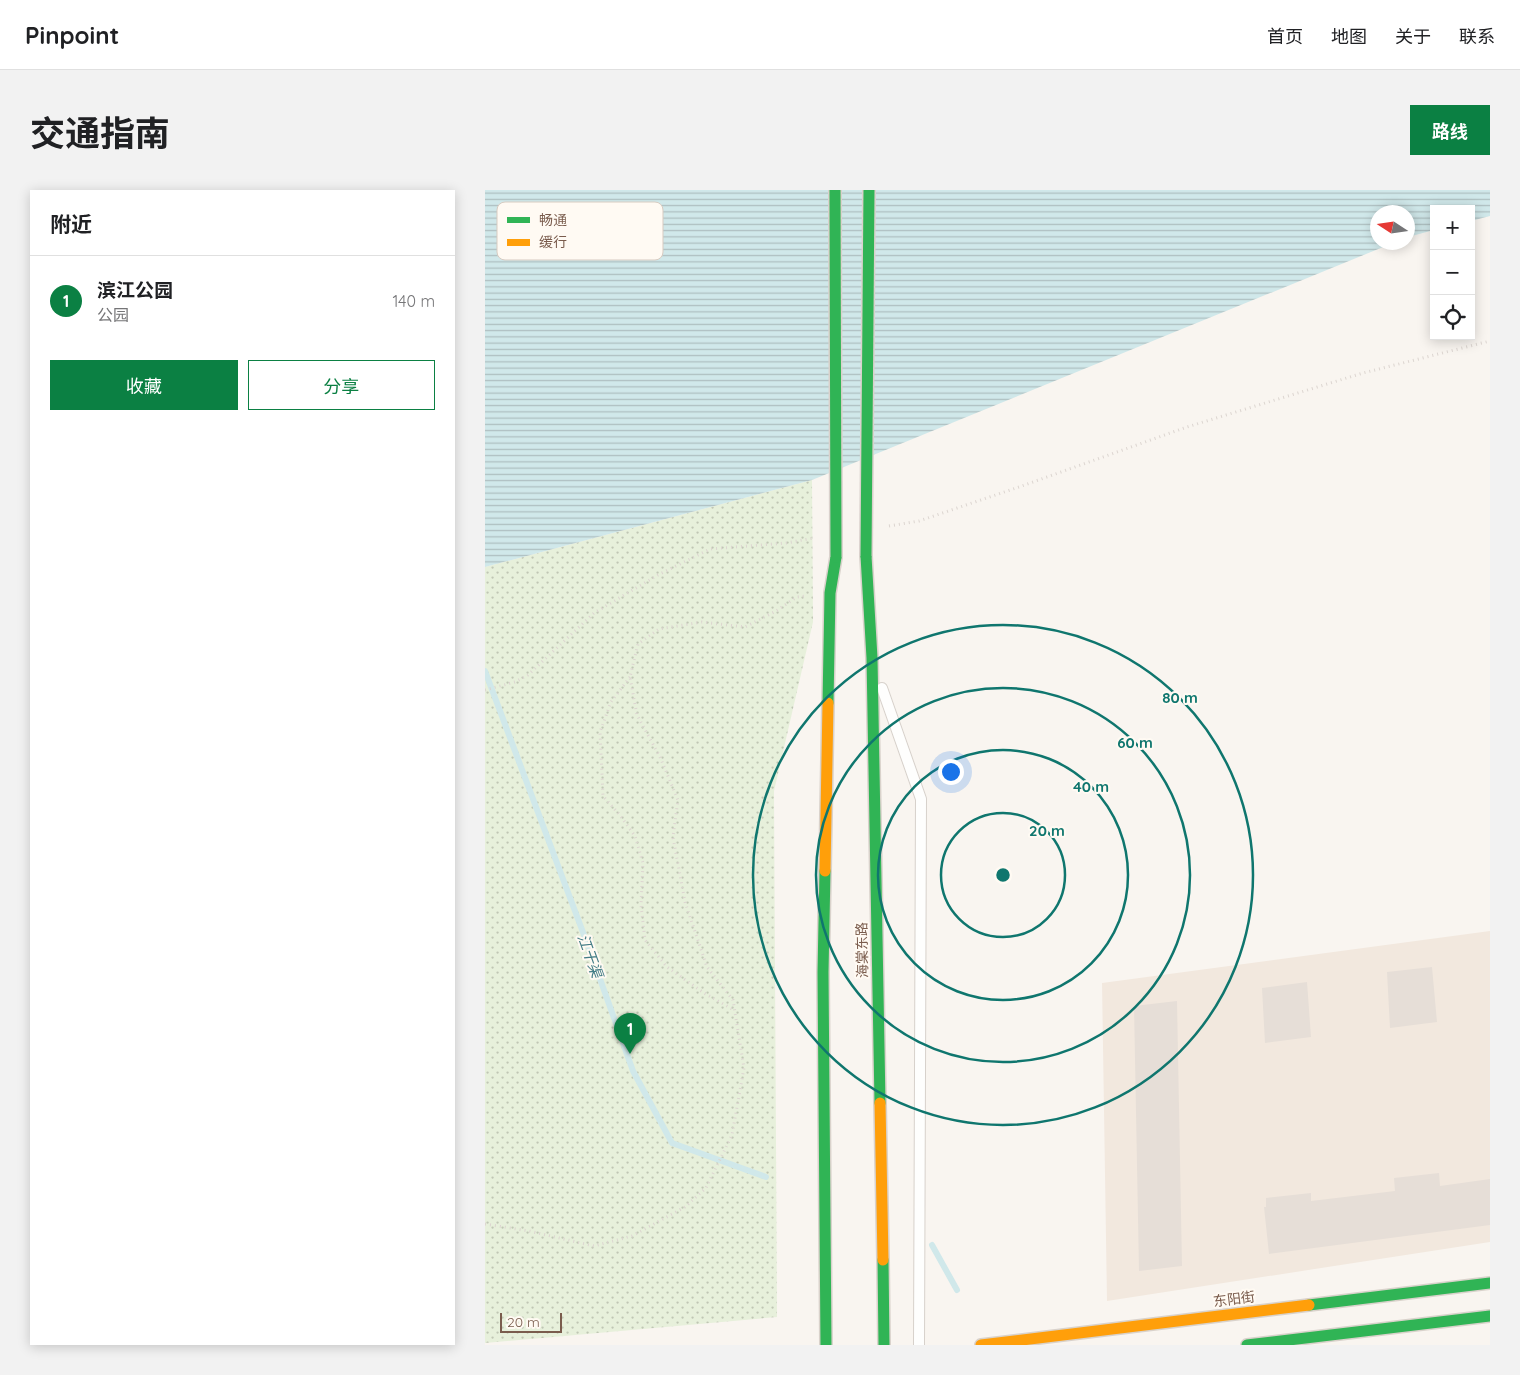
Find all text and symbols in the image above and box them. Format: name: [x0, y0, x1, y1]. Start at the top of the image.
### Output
text: Pinpoint: [25, 20, 119, 50]
text: 首页: [1267, 25, 1303, 48]
text: 地图: [1331, 25, 1367, 48]
text: 关于: [1395, 25, 1431, 48]
text: 联系: [1459, 25, 1495, 48]
button: 路线: [1410, 105, 1490, 155]
text: 交通指南: [30, 111, 170, 155]
legend: [497, 202, 663, 260]
north arrow: [1370, 205, 1415, 250]
map controls: [1430, 205, 1475, 340]
button: +: [1430, 205, 1475, 250]
text: 附近: [50, 211, 92, 237]
text: 畅通: [539, 211, 567, 229]
text: 缓行: [539, 233, 567, 251]
button: −: [1430, 250, 1475, 295]
text: 滨江公园: [97, 278, 173, 302]
text: 1: [63, 291, 69, 311]
text: 140 m: [392, 291, 435, 311]
button: locate: [1430, 295, 1475, 340]
text: 公园: [97, 305, 129, 325]
button: 收藏: [50, 360, 238, 410]
button: 分享: [248, 360, 435, 410]
text: 80 m: [1162, 688, 1198, 707]
text: 60 m: [1117, 733, 1153, 752]
your location: [938, 759, 964, 785]
text: 40 m: [1073, 777, 1109, 796]
text: 20 m: [1029, 821, 1065, 840]
centre of rings: [994, 866, 1012, 884]
street label: 海棠东路: [853, 922, 871, 978]
water label: 江干渠: [574, 931, 608, 982]
pin: 1: [614, 1013, 646, 1054]
street label: 东阳街: [1212, 1288, 1256, 1310]
scale bar: [500, 1310, 563, 1333]
text: 20 m: [507, 1313, 540, 1331]

